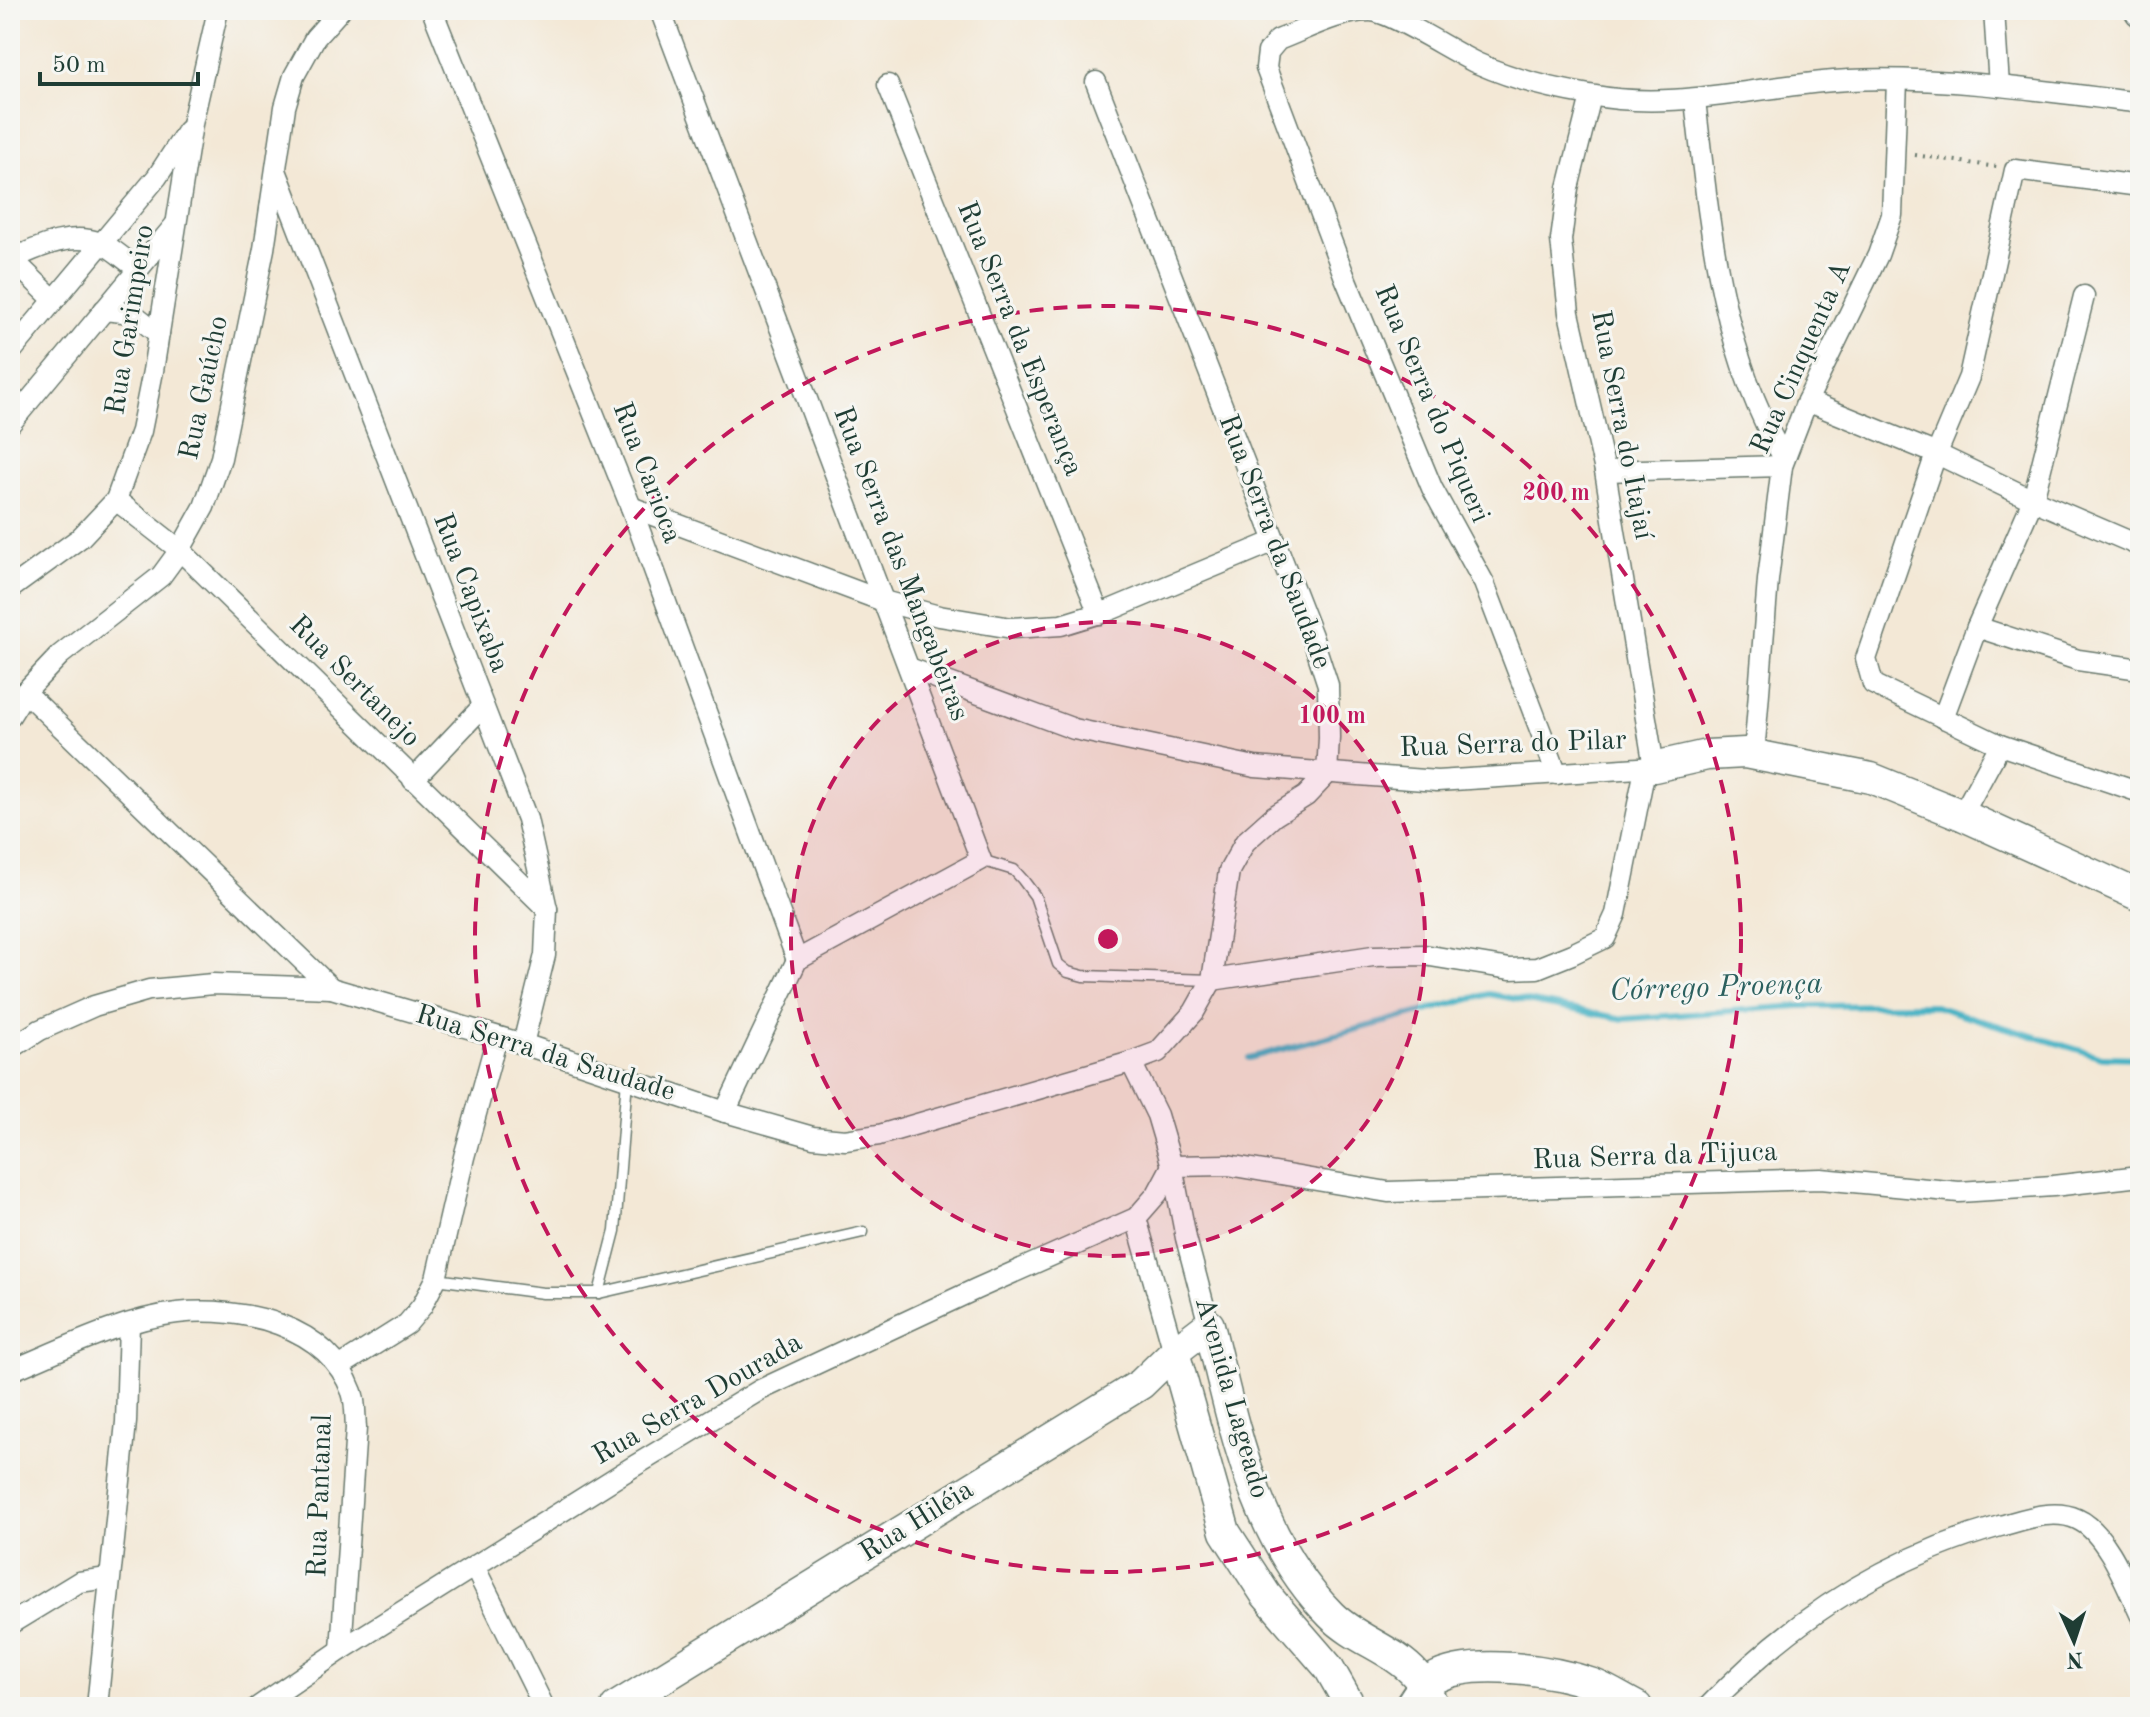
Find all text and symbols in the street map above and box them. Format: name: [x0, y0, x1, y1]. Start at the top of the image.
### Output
scale bar: [40, 36, 198, 86]
text: 50 m: [52, 54, 106, 78]
street label: Rua Serra da Esperança: [951, 198, 1087, 480]
street label: Rua Garimpeiro: [102, 223, 160, 417]
street label: Rua Cinquenta A: [1747, 257, 1857, 459]
street label: Rua Serra do Piqueri: [1368, 281, 1494, 527]
street label: Rua Serra do Itajaí: [1585, 308, 1657, 542]
street label: Rua Gaúcho: [176, 313, 234, 463]
street label: Rua Carioca: [606, 399, 686, 547]
street label: Rua Serra das Mangabeiras: [827, 403, 973, 725]
street label: Rua Serra da Saudade: [1213, 411, 1335, 673]
text: 200 m: [1522, 482, 1590, 506]
street label: Rua Capixaba: [427, 510, 513, 677]
street label: Rua Sertanejo: [283, 611, 425, 753]
text: 100 m: [1298, 705, 1366, 729]
street label: Rua Serra do Pilar: [1399, 727, 1627, 763]
centre of rings: [1094, 925, 1122, 953]
water label: Córrego Proença: [1609, 969, 1823, 1007]
street label: Rua Serra da Saudade: [412, 1001, 678, 1107]
street label: Rua Serra da Tijuca: [1532, 1139, 1778, 1175]
street label: Avenida Lageado: [1189, 1294, 1273, 1502]
street label: Rua Serra Dourada: [589, 1329, 807, 1471]
street label: Rua Pantanal: [304, 1414, 338, 1578]
street label: Rua Hiléia: [855, 1476, 979, 1568]
north arrow: [2034, 1601, 2114, 1681]
text: N: [2066, 1648, 2084, 1670]

